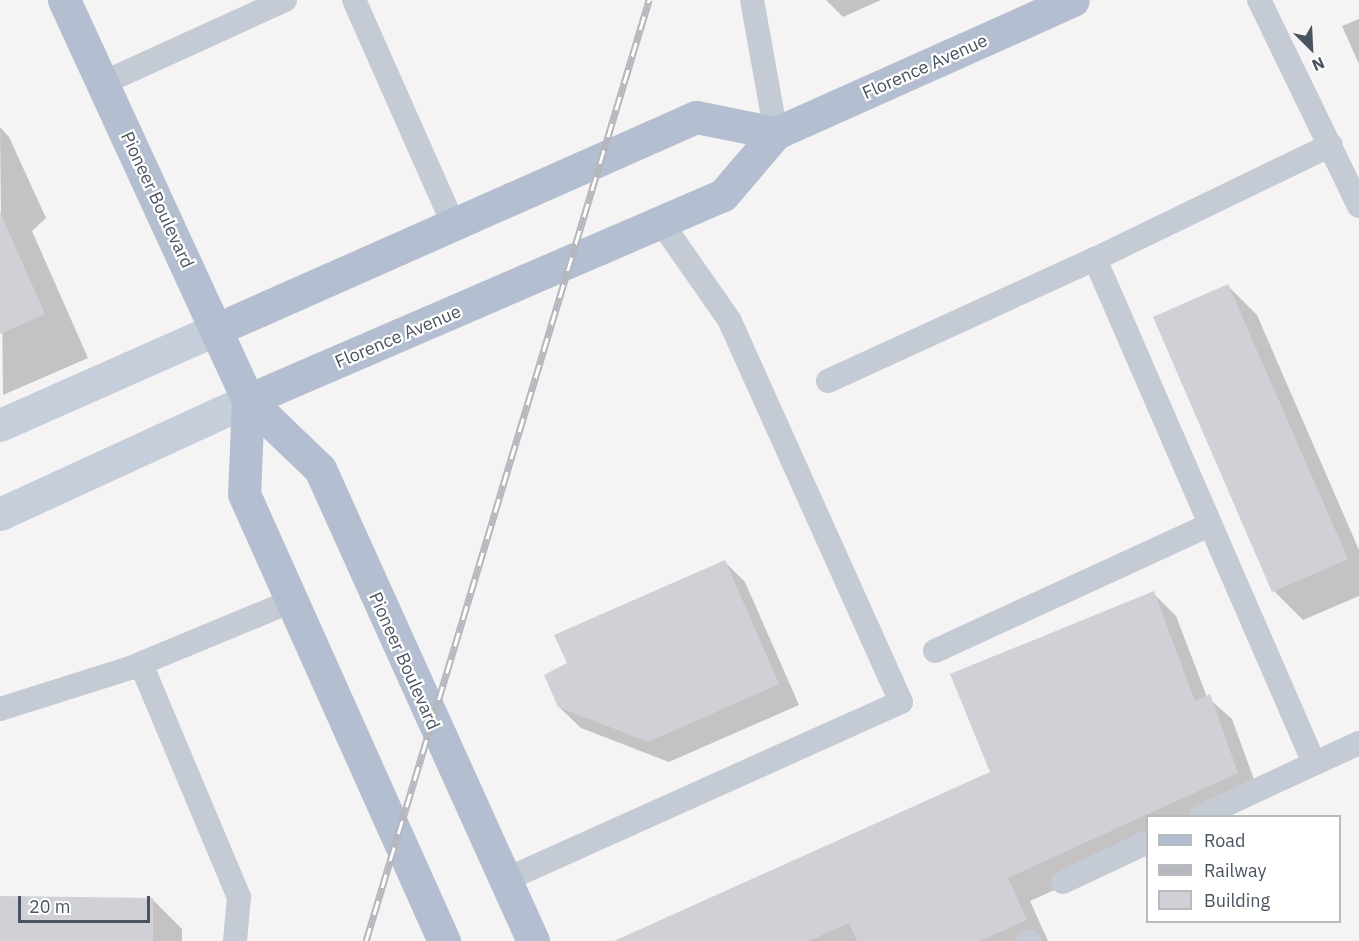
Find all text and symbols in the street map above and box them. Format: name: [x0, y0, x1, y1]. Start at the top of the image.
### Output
north arrow: [1281, 18, 1341, 78]
street label: Florence Avenue: [859, 30, 991, 104]
text: N: [1309, 53, 1328, 76]
street label: Pioneer Boulevard: [116, 128, 198, 272]
street label: Florence Avenue: [332, 301, 464, 373]
street label: Pioneer Boulevard: [364, 589, 444, 733]
legend: [1146, 815, 1341, 923]
text: Road: [1204, 829, 1245, 852]
text: Railway: [1204, 859, 1266, 882]
scale bar: [21, 884, 153, 922]
text: Building: [1204, 889, 1270, 912]
text: 20 m: [29, 895, 71, 918]

